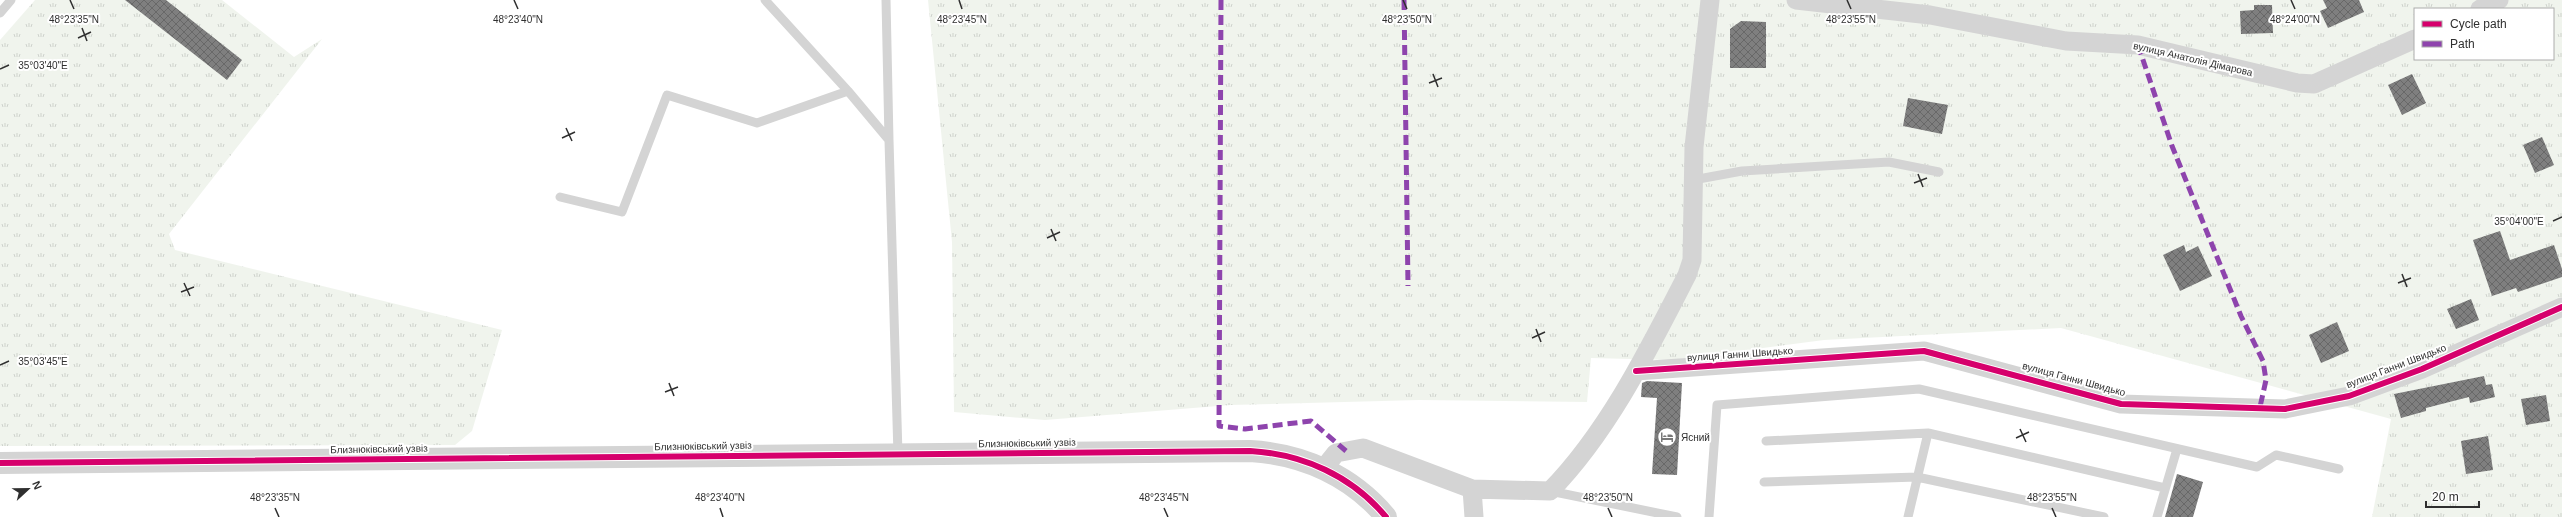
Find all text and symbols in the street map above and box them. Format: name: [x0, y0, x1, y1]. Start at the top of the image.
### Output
legend: [2414, 8, 2554, 60]
text: 48°23'35"N: [49, 14, 99, 25]
text: 48°23'40"N: [493, 14, 543, 25]
text: 48°23'45"N: [937, 14, 987, 25]
text: 48°23'50"N: [1382, 14, 1432, 25]
text: 48°23'55"N: [1826, 14, 1876, 25]
text: 48°24'00"N: [2270, 14, 2320, 25]
text: Cycle path: [2450, 17, 2507, 31]
text: Path: [2450, 37, 2475, 51]
street label: вулиця Анатолія Дімарова: [2132, 40, 2254, 78]
text: 35°03'40"E: [18, 60, 68, 71]
text: 35°04'00"E: [2494, 216, 2544, 227]
street label: вулиця Ганни Швидько: [2344, 342, 2448, 390]
street label: вулиця Ганни Швидько: [1687, 345, 1794, 363]
text: 35°03'45"E: [18, 356, 68, 367]
street label: вулиця Ганни Швидько: [2021, 360, 2127, 398]
hotel icon: Ясний: [1656, 426, 1678, 448]
place label: Ясний: [1681, 432, 1710, 443]
street label: Близнюківський узвіз: [978, 437, 1076, 449]
street label: Близнюківський узвіз: [654, 440, 752, 452]
street label: Близнюківський узвіз: [330, 443, 428, 455]
north arrow: [8, 469, 48, 509]
text: N: [30, 479, 44, 491]
scale bar: [2426, 483, 2479, 509]
text: 20 m: [2432, 490, 2459, 504]
text: 48°23'35"N: [250, 492, 300, 503]
text: 48°23'40"N: [695, 492, 745, 503]
text: 48°23'45"N: [1139, 492, 1189, 503]
text: 48°23'50"N: [1583, 492, 1633, 503]
text: 48°23'55"N: [2027, 492, 2077, 503]

